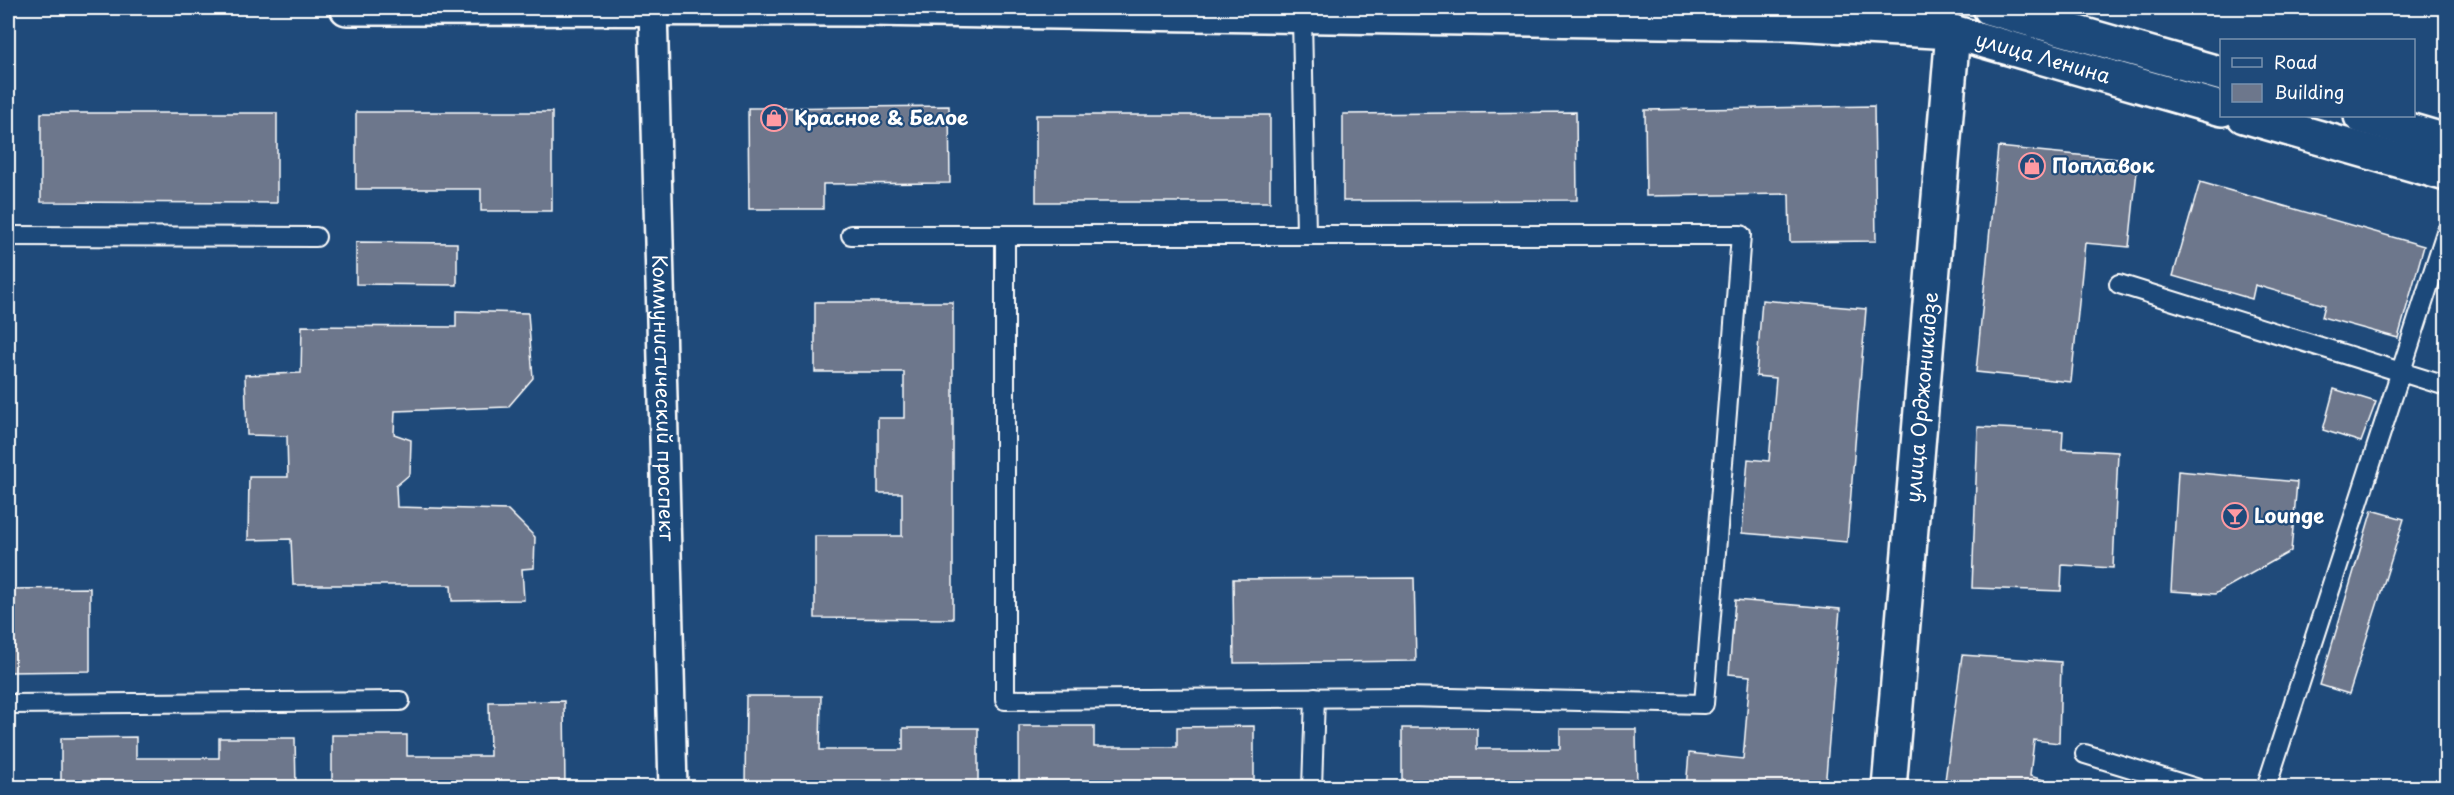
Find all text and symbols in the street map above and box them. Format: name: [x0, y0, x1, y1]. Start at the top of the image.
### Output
street label: улица Ленина: [1972, 23, 2115, 90]
legend: [2220, 39, 2415, 117]
text: Road: [2274, 48, 2318, 75]
text: Building: [2274, 78, 2344, 105]
place label: Красное & Белое: [794, 102, 968, 132]
shop icon: Красное & Белое: [759, 103, 789, 133]
place label: Поплавок: [2052, 150, 2155, 180]
shop icon: Поплавок: [2017, 151, 2047, 181]
street label: Коммунистический проспект: [645, 254, 683, 542]
street label: улица Орджоникидзе: [1897, 291, 1945, 504]
place label: Lounge: [2254, 500, 2324, 530]
bar icon: Lounge: [2220, 501, 2250, 531]

